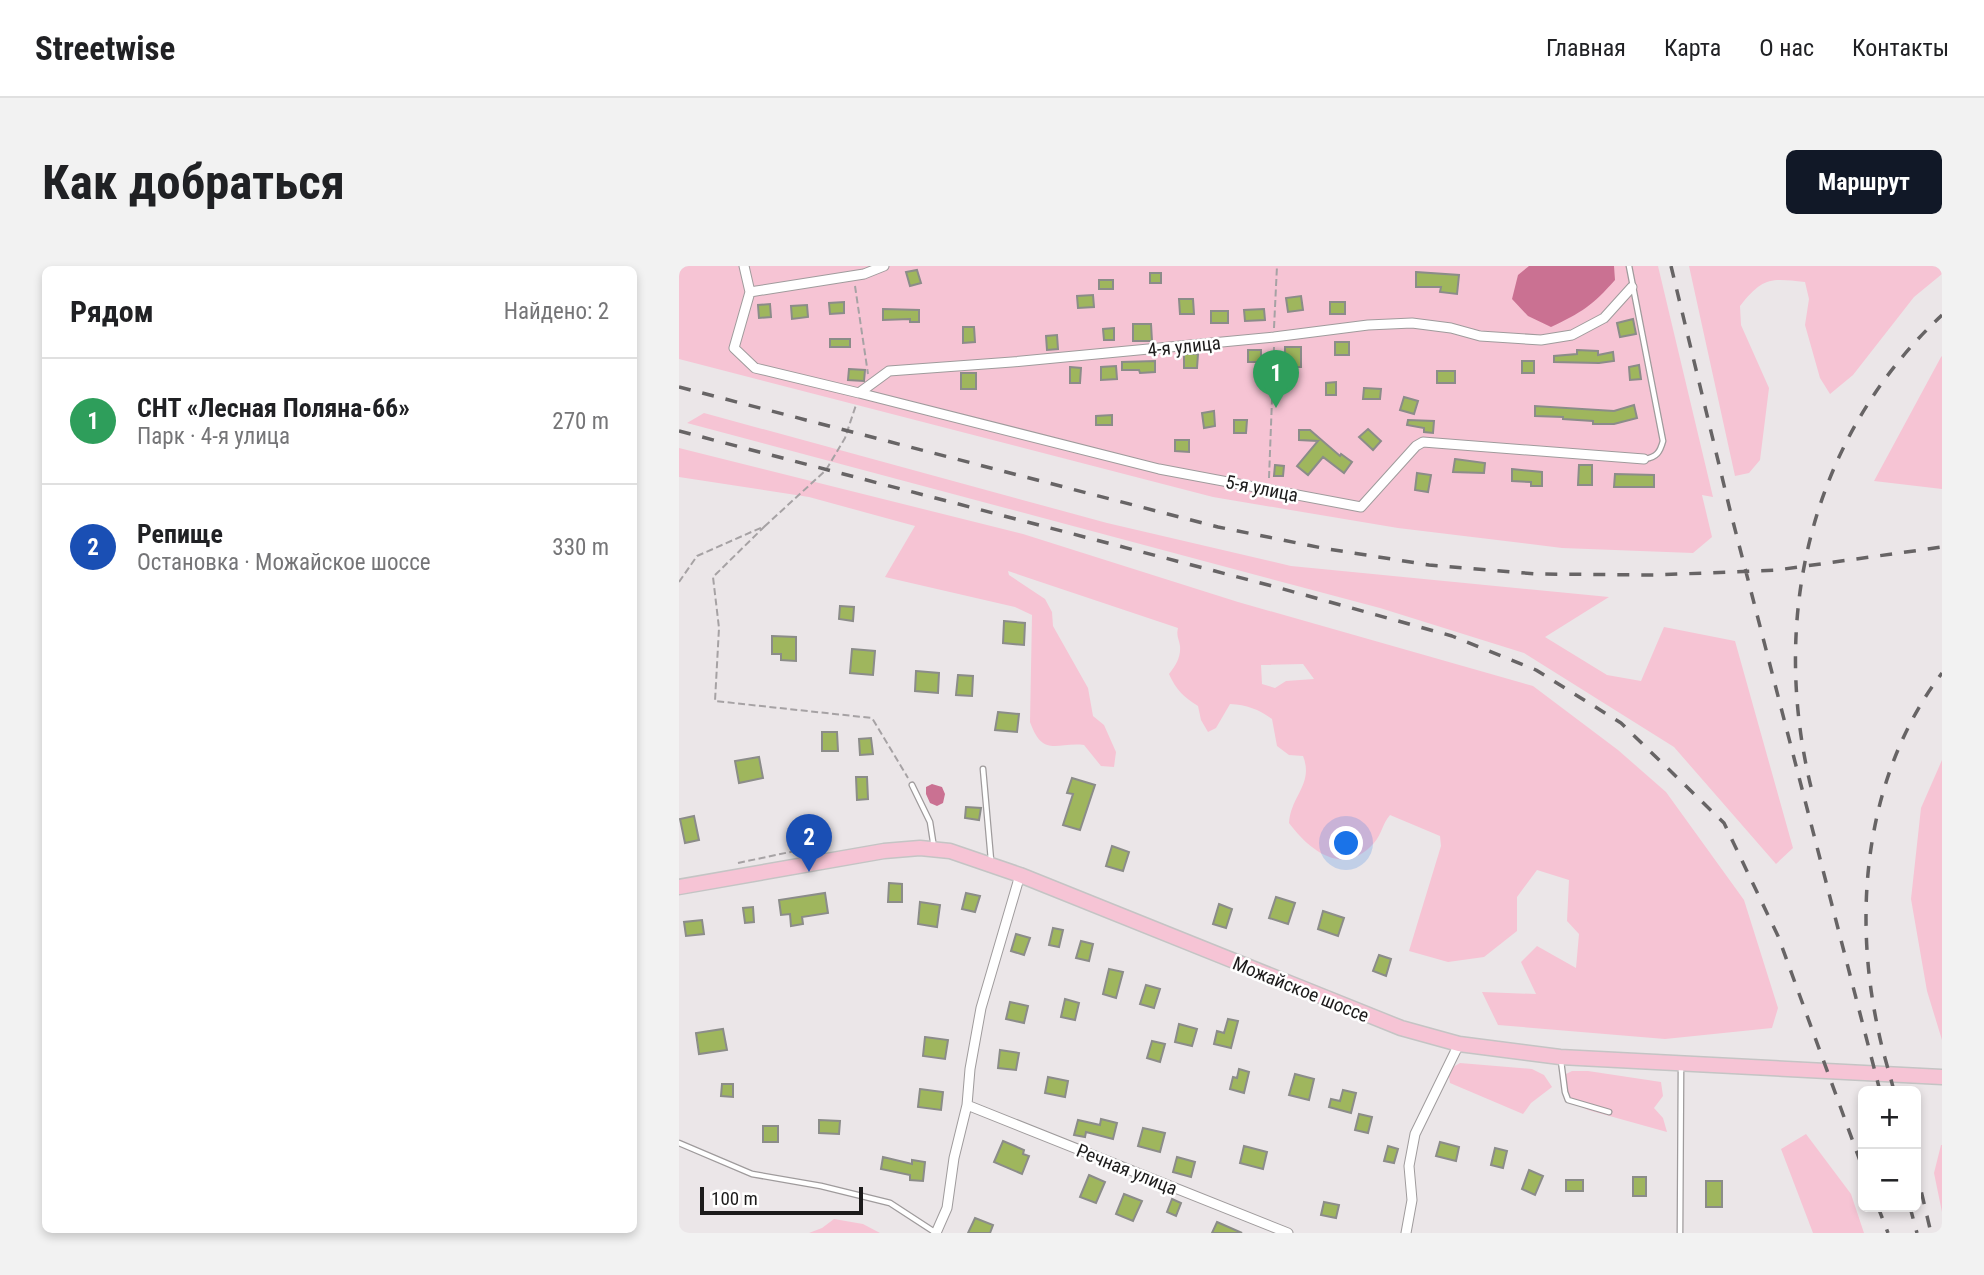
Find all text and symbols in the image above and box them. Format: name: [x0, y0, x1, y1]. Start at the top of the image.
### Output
text: Streetwise: [35, 29, 175, 68]
text: Главная: [1546, 34, 1626, 62]
text: Карта: [1664, 34, 1721, 62]
text: О нас: [1759, 34, 1814, 62]
text: Контакты: [1852, 34, 1949, 62]
button: Маршрут: [1786, 150, 1942, 214]
text: Как добраться: [42, 154, 345, 211]
text: Рядом: [70, 294, 154, 329]
text: Найдено: 2: [504, 298, 609, 325]
street label: 4-я улица: [1146, 331, 1222, 362]
pin: 1: [1253, 350, 1299, 408]
text: СНТ «Лесная Поляна-66»: [137, 393, 410, 423]
text: 1: [87, 408, 99, 435]
text: 270 m: [552, 408, 609, 435]
text: Парк · 4-я улица: [137, 423, 290, 450]
street label: 5-я улица: [1224, 470, 1300, 507]
text: Репище: [137, 519, 223, 549]
text: 2: [87, 534, 99, 561]
text: 330 m: [552, 534, 609, 561]
text: Остановка · Можайское шоссе: [137, 549, 431, 576]
pin: 2: [786, 814, 832, 872]
your location: [1329, 826, 1363, 860]
street label: Можайское шоссе: [1229, 952, 1372, 1027]
map controls: [1858, 1086, 1921, 1212]
button: +: [1858, 1086, 1921, 1149]
street label: Речная улица: [1073, 1139, 1181, 1200]
button: −: [1858, 1149, 1921, 1212]
scale bar: [700, 1184, 863, 1216]
text: 100 m: [711, 1187, 758, 1210]

